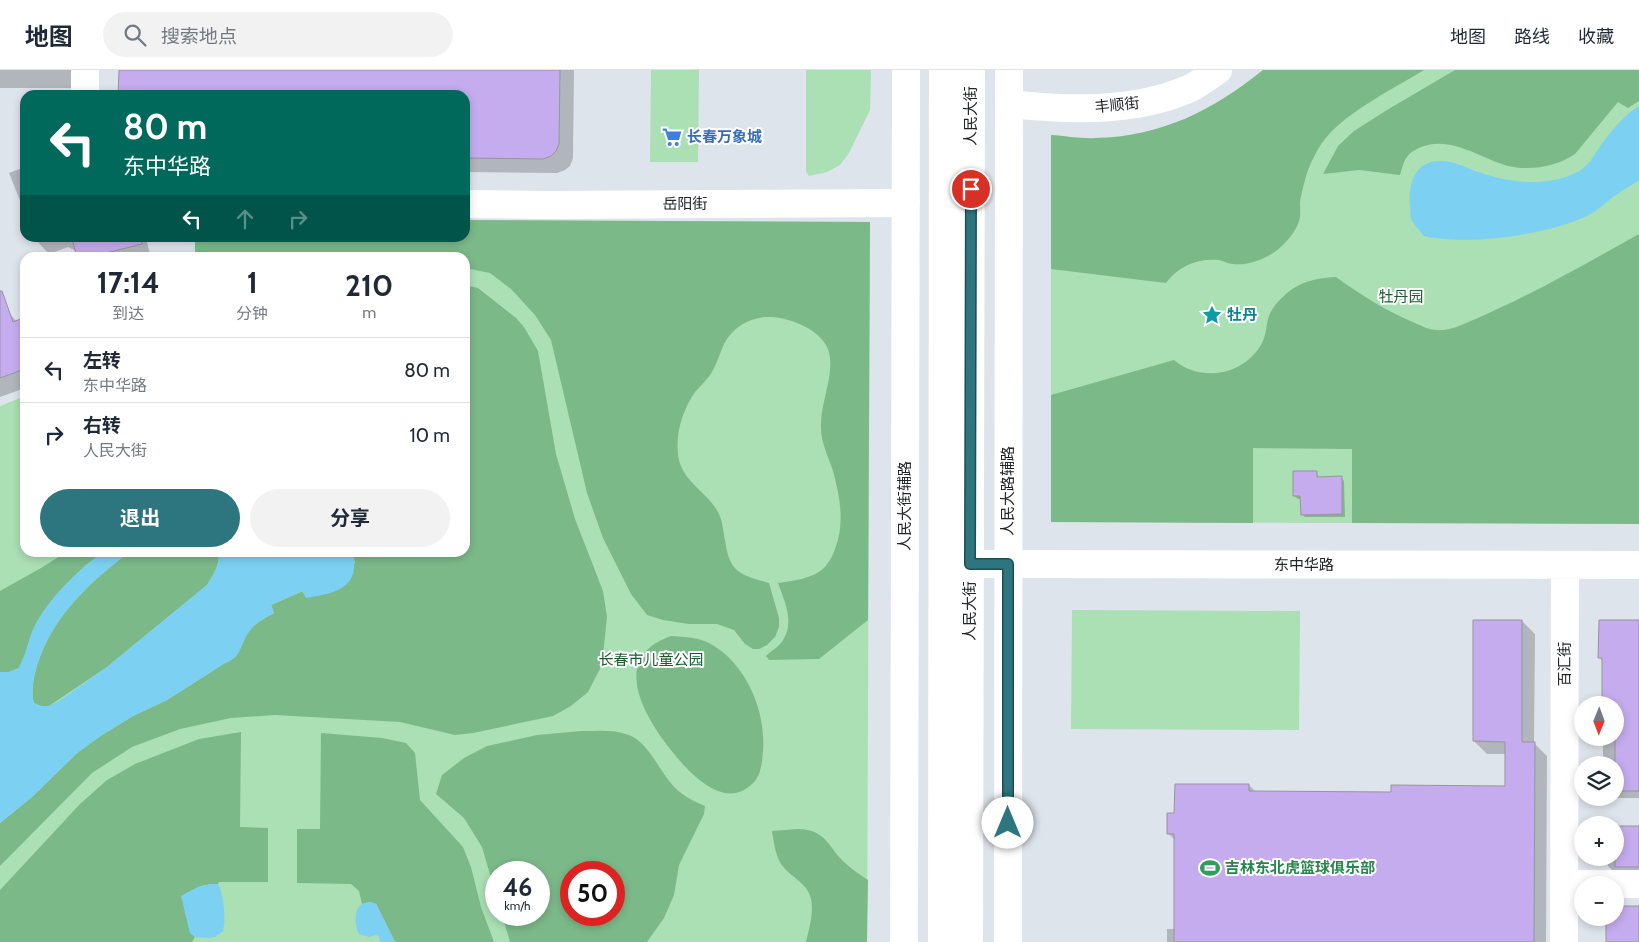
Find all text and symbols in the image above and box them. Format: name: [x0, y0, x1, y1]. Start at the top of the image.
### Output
search box: [103, 12, 453, 57]
icon: search: [121, 21, 149, 49]
text: 地图: [25, 22, 73, 51]
text: 搜索地点: [161, 25, 237, 48]
text: 地图: [1450, 26, 1486, 48]
text: 路线: [1514, 26, 1550, 48]
text: 收藏: [1578, 26, 1614, 48]
street label: 人民大街: [962, 86, 980, 146]
street label: 丰顺街: [1094, 94, 1140, 116]
text: 80 m: [123, 105, 207, 148]
icon: left: [40, 110, 105, 175]
supermarket icon: 长春万象城: [661, 126, 683, 148]
place label: 长春万象城: [687, 128, 762, 146]
text: 东中华路: [123, 153, 211, 180]
pin: [950, 168, 992, 210]
icon: arrive: [957, 175, 985, 203]
street label: 岳阳街: [662, 195, 708, 213]
icon: left: [178, 205, 206, 233]
icon: ahead: [231, 205, 259, 233]
icon: right: [284, 205, 312, 233]
text: 17:14: [97, 264, 160, 301]
text: 1: [247, 264, 258, 301]
text: 210: [345, 267, 393, 304]
park label: 牡丹园: [1378, 288, 1424, 306]
text: m: [362, 303, 376, 322]
text: 到达: [112, 304, 144, 323]
text: 分钟: [236, 304, 268, 323]
place icon: 牡丹: [1201, 304, 1223, 326]
place label: 牡丹: [1227, 306, 1257, 324]
text: 左转: [83, 349, 121, 372]
icon: left: [40, 356, 68, 384]
text: 80 m: [404, 359, 450, 382]
text: 东中华路: [83, 376, 147, 395]
text: 右转: [83, 414, 121, 437]
icon: right: [40, 421, 68, 449]
text: 10 m: [410, 424, 450, 447]
text: 人民大街: [83, 441, 147, 460]
street label: 人民大路辅路: [999, 446, 1017, 536]
street label: 人民大街辅路: [896, 461, 914, 551]
button: 退出: [40, 489, 240, 547]
button: 分享: [250, 489, 450, 547]
street label: 东中华路: [1274, 556, 1334, 574]
street label: 人民大街: [961, 581, 979, 641]
street label: 百汇街: [1556, 641, 1574, 687]
park label: 长春市儿童公园: [598, 651, 704, 669]
north arrow: [1574, 696, 1624, 746]
map controls: [1574, 696, 1624, 926]
button: layers: [1574, 756, 1624, 806]
position arrow: [981, 796, 1033, 848]
button: +: [1574, 816, 1624, 866]
sports icon: 吉林东北虎篮球俱乐部: [1199, 857, 1221, 879]
place label: 吉林东北虎篮球俱乐部: [1225, 859, 1375, 877]
speed limit sign: 50: [560, 861, 625, 926]
text: 46: [503, 872, 532, 902]
button: −: [1574, 876, 1624, 926]
text: km/h: [504, 898, 531, 913]

